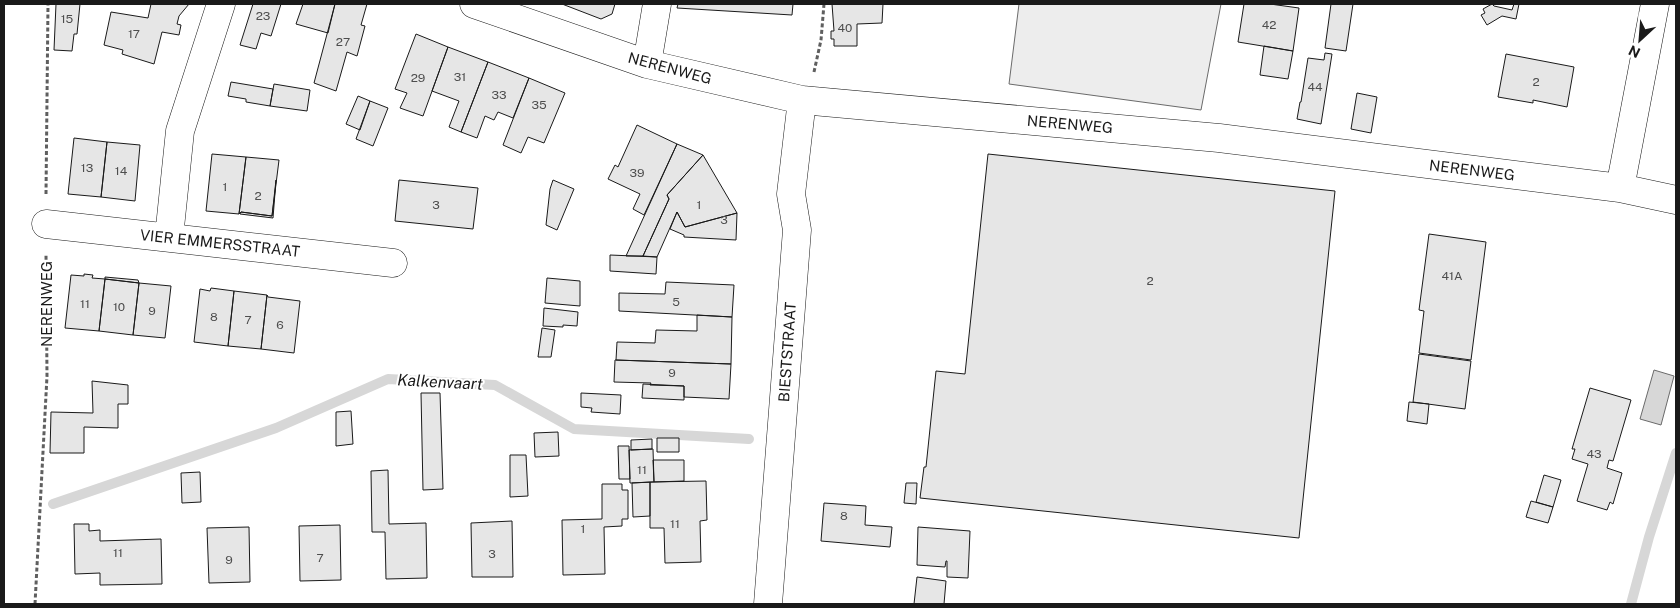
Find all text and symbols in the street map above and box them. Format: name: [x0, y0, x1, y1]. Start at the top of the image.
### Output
house number: 23: [256, 9, 270, 23]
house number: 15: [61, 12, 74, 26]
north arrow: [1615, 15, 1665, 65]
house number: 42: [1262, 18, 1276, 32]
house number: 40: [838, 21, 852, 35]
house number: 17: [128, 27, 140, 41]
house number: 27: [336, 35, 350, 49]
text: N: [1626, 42, 1643, 61]
street label: NERENWEG: [626, 49, 714, 87]
house number: 31: [454, 70, 466, 84]
house number: 29: [411, 71, 425, 85]
house number: 2: [1532, 75, 1540, 89]
house number: 44: [1307, 80, 1323, 94]
house number: 33: [491, 88, 507, 102]
house number: 35: [531, 98, 547, 112]
street label: NERENWEG: [1026, 112, 1114, 136]
street label: NERENWEG: [1428, 156, 1516, 184]
house number: 13: [81, 161, 93, 175]
house number: 14: [115, 164, 128, 178]
house number: 39: [630, 166, 644, 180]
house number: 1: [223, 180, 227, 194]
house number: 2: [254, 189, 262, 203]
house number: 3: [432, 198, 440, 212]
house number: 1: [697, 198, 701, 212]
house number: 3: [720, 213, 728, 227]
street label: VIER EMMERSSTRAAT: [139, 226, 301, 260]
street label: NERENWEG: [38, 261, 55, 347]
house number: 41A: [1442, 269, 1463, 283]
house number: 2: [1146, 274, 1154, 288]
house number: 5: [672, 295, 680, 309]
house number: 11: [80, 297, 90, 311]
house number: 10: [113, 300, 125, 314]
street label: BIESTSTRAAT: [775, 301, 799, 403]
house number: 9: [148, 304, 156, 318]
house number: 8: [210, 310, 218, 324]
house number: 7: [244, 313, 252, 327]
house number: 6: [276, 318, 284, 332]
house number: 9: [668, 366, 676, 380]
water label: Kalkenvaart: [397, 370, 483, 394]
house number: 43: [1586, 447, 1602, 461]
house number: 11: [637, 463, 647, 477]
house number: 8: [840, 509, 848, 523]
house number: 11: [670, 517, 680, 531]
house number: 1: [581, 522, 585, 536]
house number: 11: [113, 546, 123, 560]
house number: 3: [488, 547, 496, 561]
house number: 7: [316, 551, 324, 565]
house number: 9: [225, 553, 233, 567]

